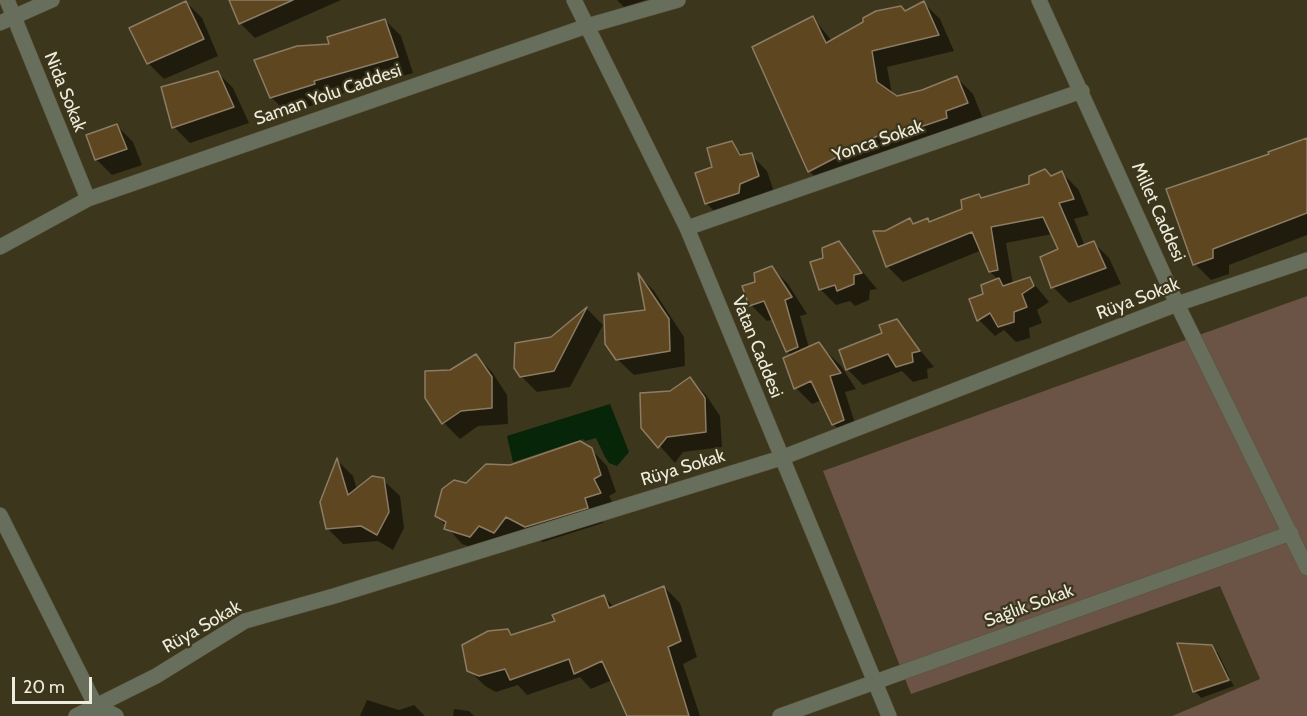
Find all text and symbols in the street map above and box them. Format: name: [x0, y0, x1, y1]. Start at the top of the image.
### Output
street label: Nida Sokak: [39, 49, 91, 135]
street label: Saman Yolu Caddesi: [252, 60, 404, 130]
street label: Yonca Sokak: [830, 115, 926, 167]
street label: Millet Caddesi: [1127, 159, 1189, 265]
street label: Rüya Sokak: [1094, 273, 1182, 325]
street label: Vatan Caddesi: [727, 293, 787, 401]
street label: Rüya Sokak: [638, 445, 728, 491]
street label: Sağlık Sokak: [981, 580, 1077, 632]
street label: Rüya Sokak: [159, 596, 245, 658]
scale bar: [15, 665, 94, 703]
text: 20 m: [23, 676, 65, 698]

